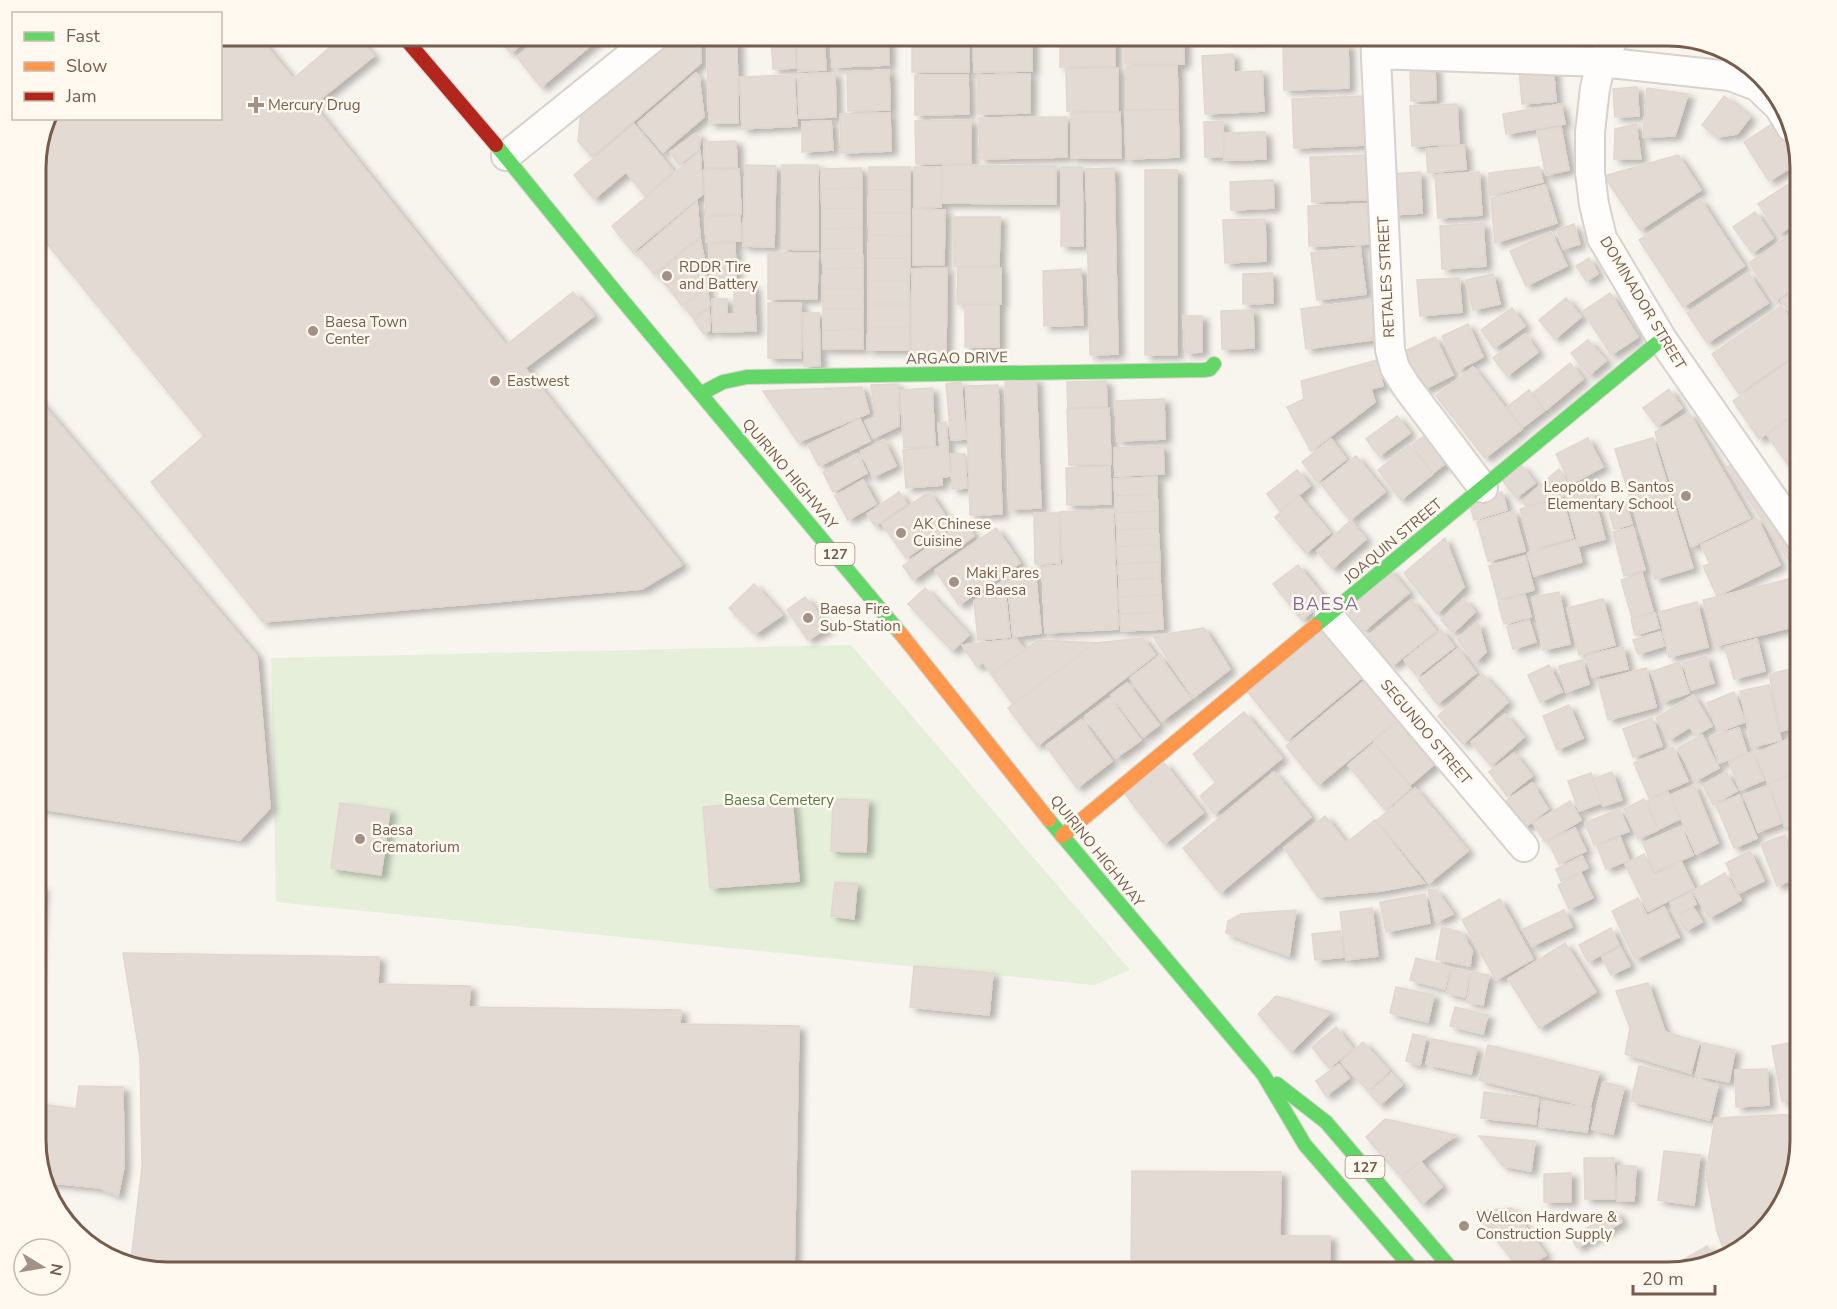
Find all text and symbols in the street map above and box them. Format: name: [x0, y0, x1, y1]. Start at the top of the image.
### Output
legend: [12, 12, 222, 120]
text: Fast: [66, 24, 101, 48]
text: Slow: [66, 54, 107, 78]
text: Jam: [65, 84, 97, 108]
place label: Mercury Drug: [268, 95, 361, 115]
marker: Mercury Drug: [249, 98, 263, 112]
street label: RETALES STREET: [1373, 216, 1399, 338]
street label: DOMINADOR STREET: [1595, 233, 1691, 373]
place label: RDDR Tire and Battery: [679, 257, 758, 294]
marker: RDDR Tire and Battery: [660, 269, 674, 283]
place label: Baesa Town Center: [325, 312, 407, 349]
marker: Baesa Town Center: [306, 324, 320, 338]
street label: ARGAO DRIVE: [906, 347, 1008, 369]
place label: Eastwest: [507, 371, 570, 391]
marker: Eastwest: [488, 374, 502, 388]
street label: QUIRINO HIGHWAY: [738, 414, 843, 534]
place label: Leopoldo B. Santos Elementary School: [1544, 477, 1675, 514]
marker: Leopoldo B. Santos Elementary School: [1679, 489, 1693, 503]
street label: JOAQUIN STREET: [1339, 494, 1446, 589]
place label: AK Chinese Cuisine: [913, 514, 991, 551]
marker: AK Chinese Cuisine: [894, 526, 908, 540]
road number: 127: [816, 543, 854, 565]
place label: Maki Pares sa Baesa: [966, 563, 1039, 600]
marker: Maki Pares sa Baesa: [947, 575, 961, 589]
district label: BAESA: [1292, 592, 1360, 616]
place label: Baesa Fire Sub-Station: [820, 599, 901, 636]
marker: Baesa Fire Sub-Station: [801, 611, 815, 625]
street label: SEGUNDO STREET: [1376, 675, 1476, 789]
park label: Baesa Cemetery: [724, 790, 834, 810]
street label: QUIRINO HIGHWAY: [1046, 791, 1149, 912]
place label: Baesa Crematorium: [372, 820, 460, 857]
marker: Baesa Crematorium: [353, 832, 367, 846]
road number: 127: [1346, 1156, 1384, 1178]
place label: Wellcon Hardware & Construction Supply: [1476, 1207, 1618, 1244]
marker: Wellcon Hardware & Construction Supply: [1457, 1219, 1471, 1233]
north arrow: [12, 1237, 72, 1297]
scale bar: [1633, 1258, 1716, 1296]
text: N: [44, 1262, 68, 1278]
text: 20 m: [1642, 1267, 1684, 1291]

